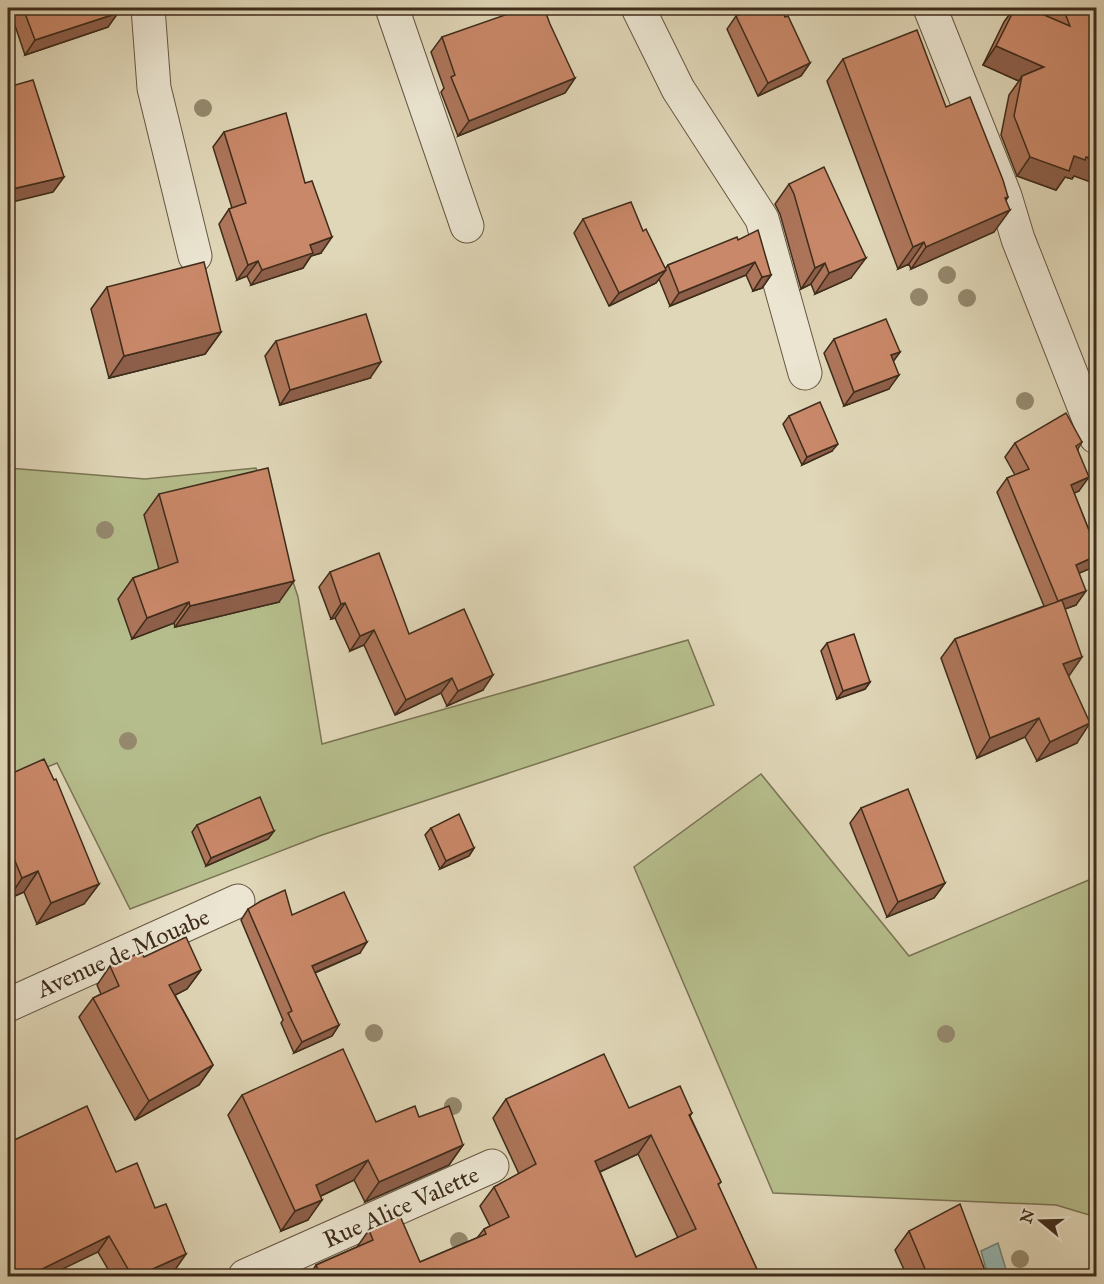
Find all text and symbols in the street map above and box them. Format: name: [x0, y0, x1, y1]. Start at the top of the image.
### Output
street label: Avenue de Mouabe: [31, 902, 214, 1005]
street label: Rue Alice Valette: [318, 1159, 484, 1255]
north arrow: [1011, 1191, 1071, 1251]
text: N: [1016, 1206, 1039, 1226]

